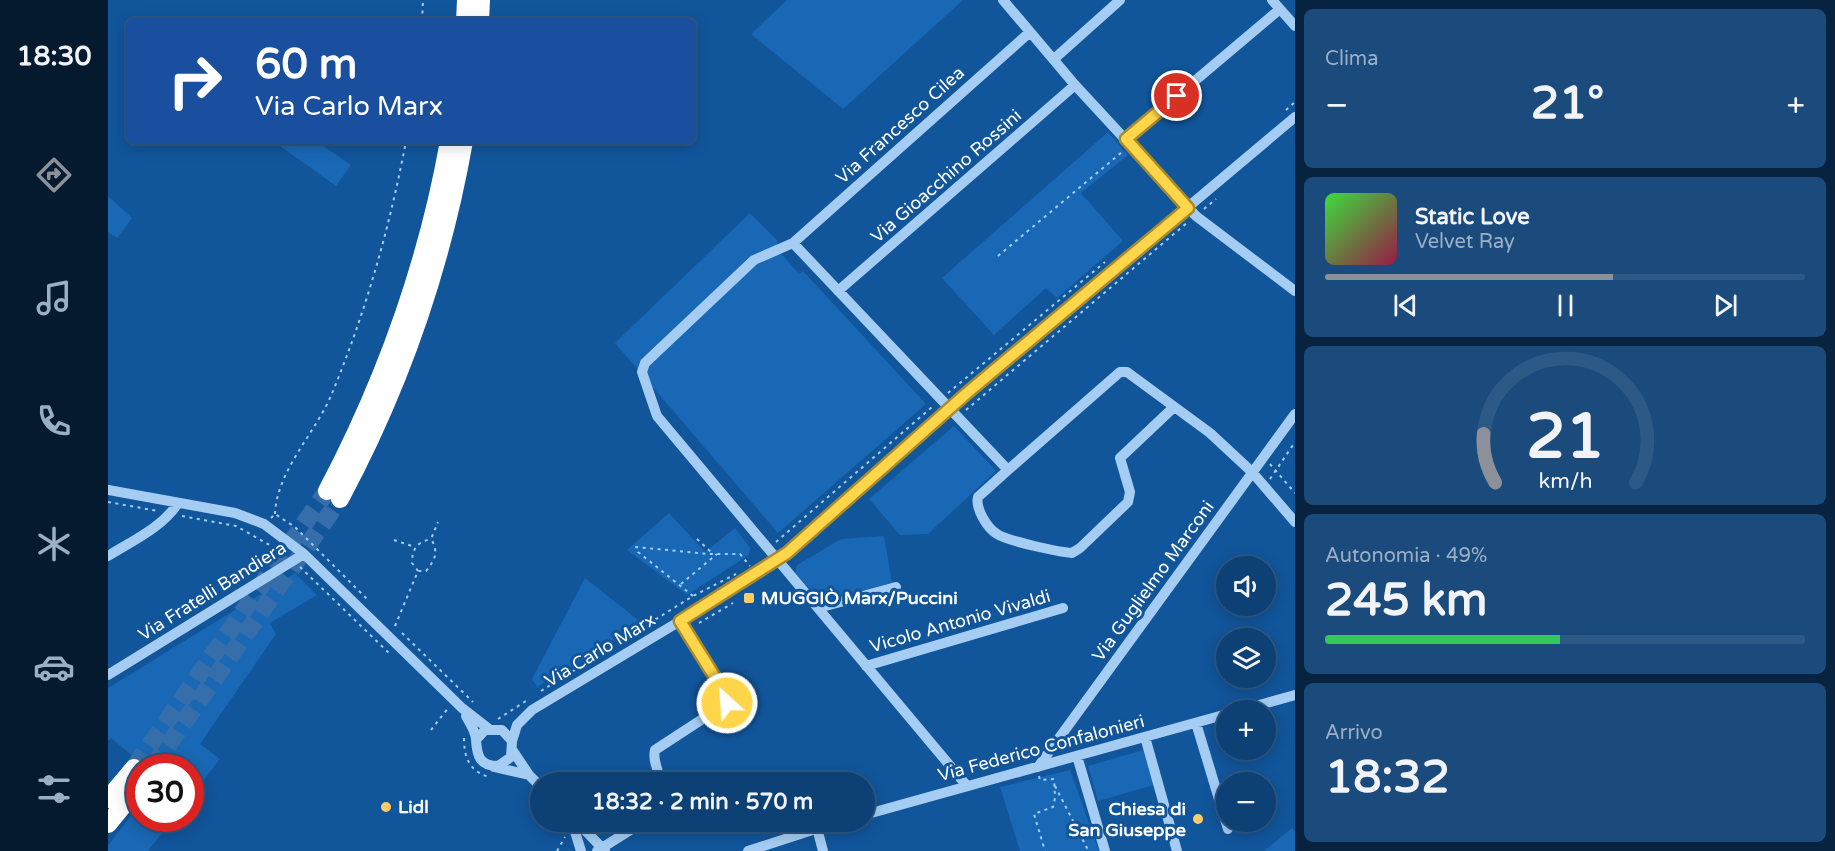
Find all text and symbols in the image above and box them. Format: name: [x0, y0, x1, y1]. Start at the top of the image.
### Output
text: 60 m: [255, 39, 357, 90]
text: 18:30: [17, 40, 91, 73]
icon: right: [156, 42, 234, 120]
text: Clima: [1325, 47, 1378, 71]
street label: Via Francesco Cilea: [831, 62, 969, 188]
pin: [1151, 70, 1202, 121]
text: 21°: [1531, 77, 1604, 131]
icon: arrive: [1160, 79, 1193, 112]
text: −: [1325, 86, 1349, 125]
text: +: [1786, 86, 1805, 125]
text: Via Carlo Marx: [255, 90, 443, 123]
street label: Via Gioacchino Rossini: [866, 104, 1026, 248]
icon: directions: [33, 154, 75, 196]
text: Static Love: [1415, 204, 1530, 230]
text: Velvet Ray: [1415, 230, 1515, 254]
icon: music: [33, 277, 75, 319]
icon: previous: [1389, 289, 1422, 322]
icon: pause: [1549, 289, 1582, 322]
icon: next: [1709, 289, 1742, 322]
icon: phone: [33, 400, 75, 442]
text: 21: [1526, 400, 1604, 475]
text: km/h: [1538, 468, 1592, 494]
street label: Via Guglielmo Marconi: [1087, 496, 1219, 666]
icon: climate: [33, 523, 75, 565]
street label: Via Fratelli Bandiera: [134, 536, 290, 646]
text: Autonomia · 49%: [1325, 544, 1487, 568]
map controls: [1216, 556, 1276, 832]
button: sound: [1216, 556, 1276, 616]
text: 245 km: [1325, 574, 1487, 628]
street label: Vicolo Antonio Vivaldi: [867, 585, 1053, 657]
place label: MUGGIÒ Marx/Puccini: [761, 587, 958, 609]
marker: MUGGIÒ Marx/Puccini: [742, 591, 756, 605]
street label: Via Carlo Marx: [541, 608, 659, 692]
button: layers: [1216, 628, 1276, 688]
icon: car: [33, 646, 75, 688]
position arrow: [695, 671, 759, 735]
button: +: [1216, 700, 1276, 760]
street label: Via Federico Confalonieri: [935, 710, 1147, 786]
text: Arrivo: [1325, 721, 1383, 745]
text: 18:32: [1325, 751, 1450, 805]
speed limit sign: 30: [126, 754, 204, 832]
icon: filters: [33, 768, 75, 810]
button: −: [1216, 772, 1276, 832]
text: 18:32 · 2 min · 570 m: [592, 789, 813, 815]
place label: Lidl: [398, 796, 429, 818]
place label: Chiesa di San Giuseppe: [1068, 798, 1186, 841]
marker: Lidl: [379, 800, 393, 814]
marker: Chiesa di San Giuseppe: [1191, 812, 1205, 826]

